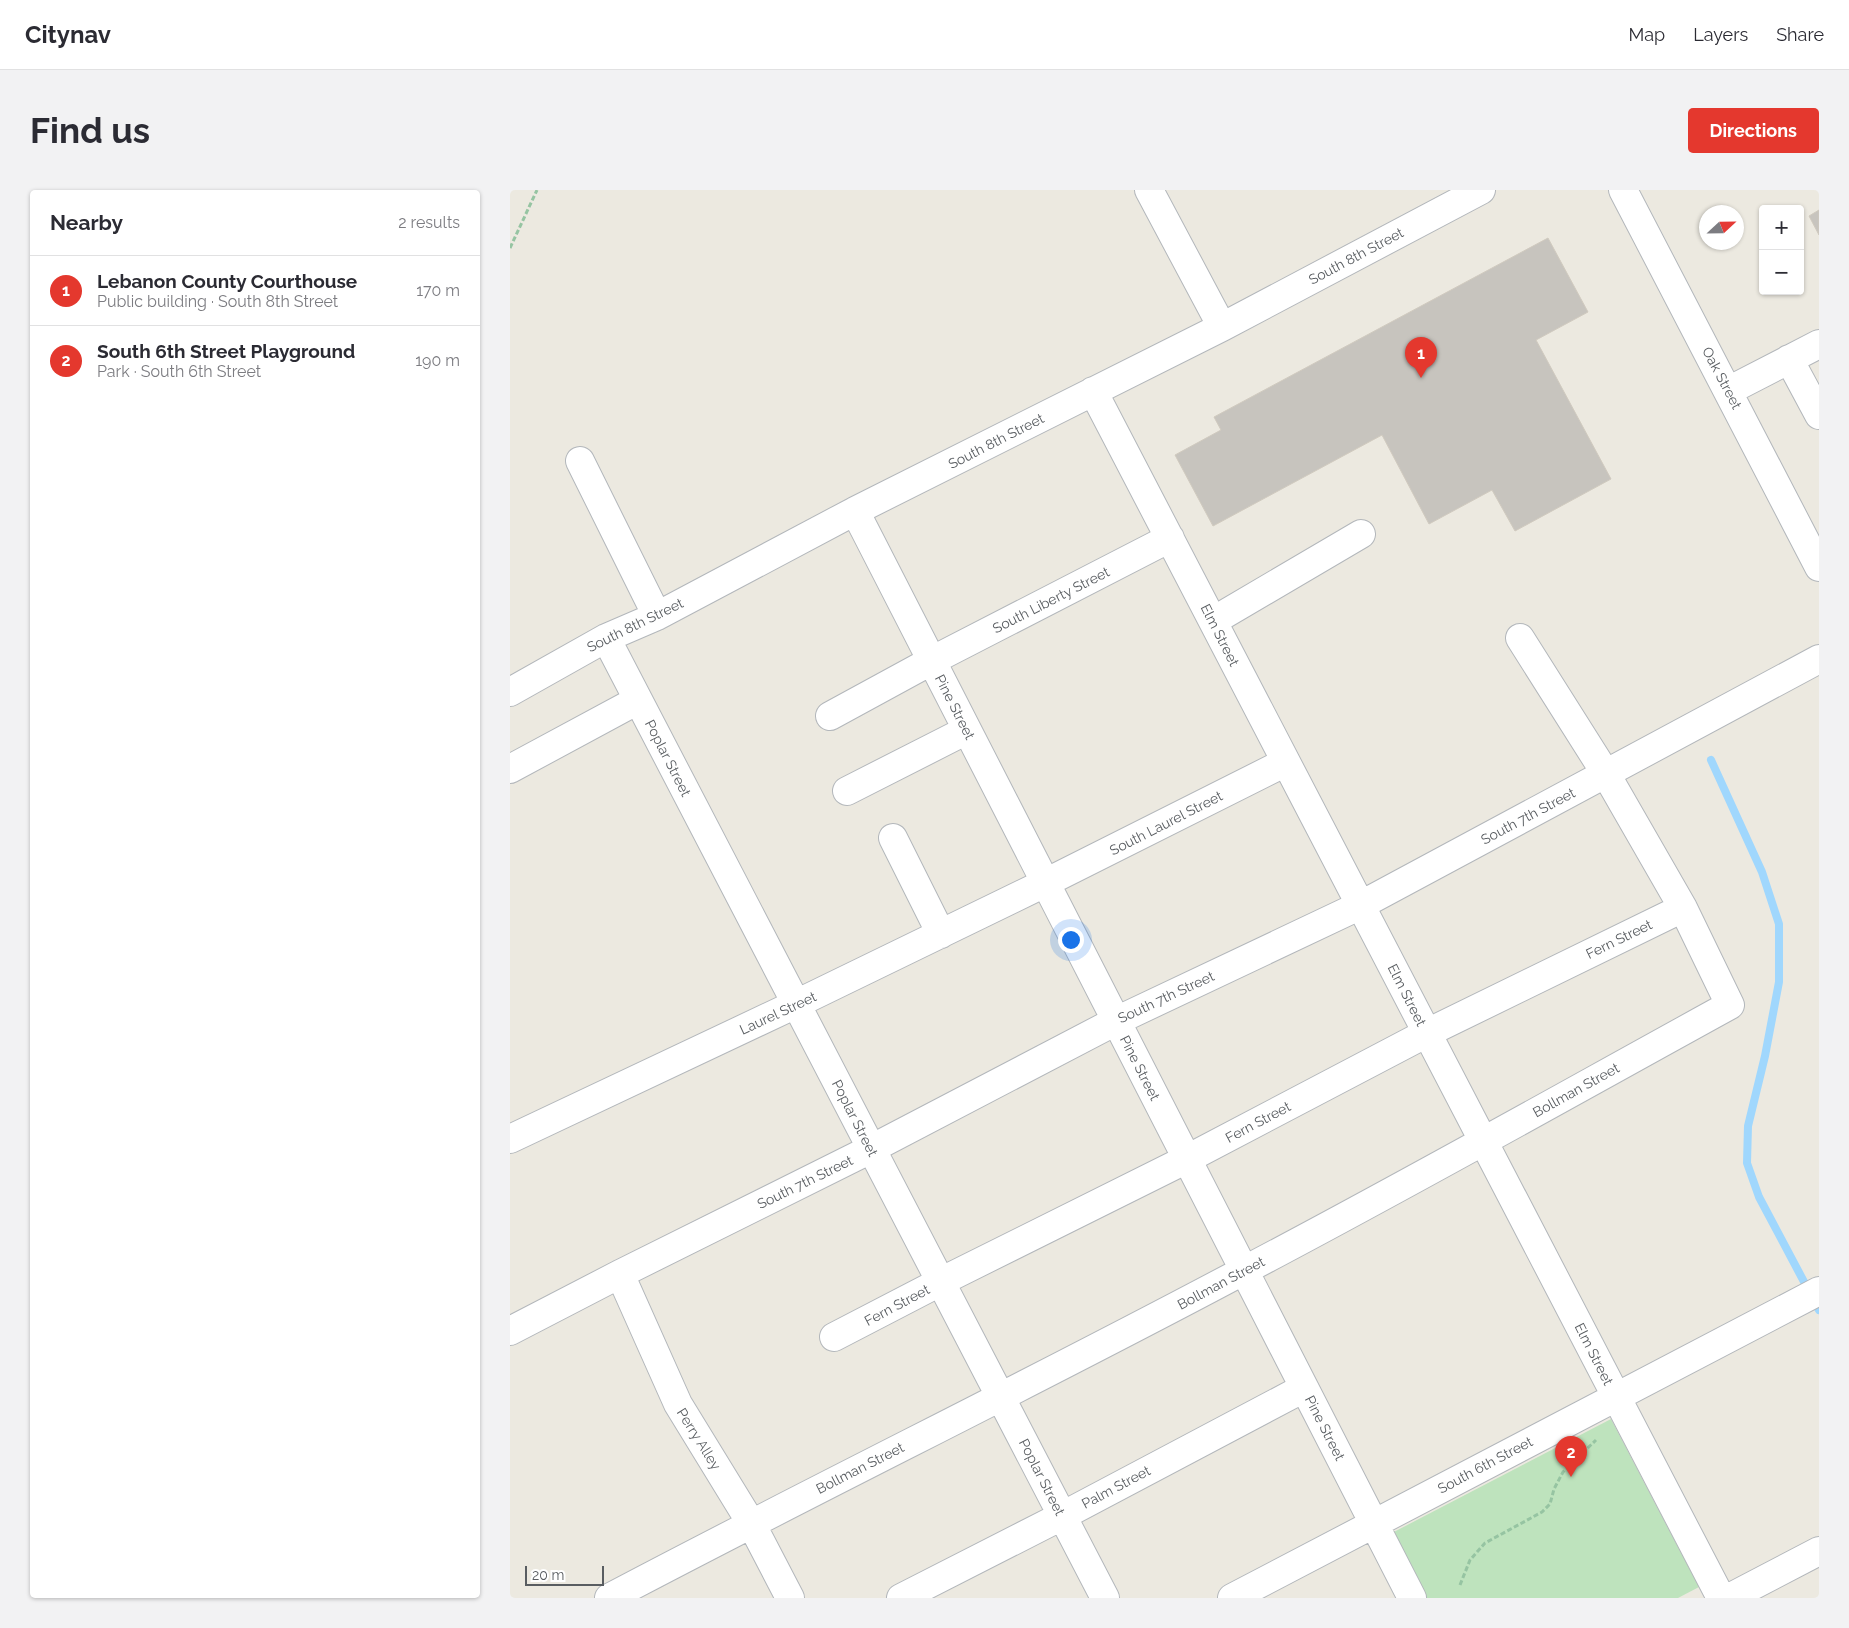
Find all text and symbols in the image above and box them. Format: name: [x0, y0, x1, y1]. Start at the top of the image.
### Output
text: Citynav: [25, 20, 111, 49]
text: Map: [1629, 24, 1665, 45]
text: Layers: [1693, 24, 1748, 45]
text: Share: [1776, 24, 1824, 45]
button: Directions: [1688, 108, 1819, 153]
text: Find us: [30, 110, 150, 151]
north arrow: [1699, 205, 1744, 250]
map controls: [1759, 205, 1804, 295]
button: +: [1759, 205, 1804, 250]
text: Nearby: [50, 210, 123, 235]
text: 2 results: [398, 213, 460, 232]
street label: South 8th Street: [1306, 224, 1406, 288]
button: −: [1759, 250, 1804, 295]
text: Lebanon County Courthouse: [97, 270, 357, 292]
text: 1: [62, 281, 70, 300]
text: 170 m: [416, 281, 460, 300]
text: Public building · South 8th Street: [97, 292, 338, 311]
pin: 1: [1405, 337, 1437, 378]
text: South 6th Street Playground: [97, 340, 355, 362]
street label: Oak Street: [1699, 344, 1745, 412]
text: 2: [61, 351, 71, 370]
text: 190 m: [415, 351, 460, 370]
text: Park · South 6th Street: [97, 362, 261, 381]
street label: South 8th Street: [946, 410, 1047, 472]
street label: South Liberty Street: [990, 563, 1112, 636]
street label: South 8th Street: [584, 595, 686, 655]
street label: Elm Street: [1198, 601, 1243, 669]
street label: Pine Street: [932, 672, 978, 742]
street label: Poplar Street: [642, 717, 694, 799]
street label: South 7th Street: [1478, 784, 1578, 848]
street label: South Laurel Street: [1107, 788, 1225, 858]
street label: Fern Street: [1583, 916, 1655, 962]
your location: [1058, 927, 1084, 953]
street label: Elm Street: [1385, 961, 1430, 1029]
street label: South 7th Street: [1115, 968, 1217, 1026]
street label: Laurel Street: [737, 988, 819, 1038]
street label: Pine Street: [1117, 1033, 1163, 1103]
street label: Bollman Street: [1530, 1060, 1622, 1120]
street label: Poplar Street: [829, 1077, 881, 1159]
street label: Fern Street: [1223, 1098, 1294, 1146]
street label: South 7th Street: [755, 1152, 856, 1212]
street label: Bollman Street: [1175, 1253, 1268, 1313]
street label: Fern Street: [862, 1281, 933, 1329]
street label: Elm Street: [1572, 1320, 1617, 1388]
street label: Pine Street: [1302, 1393, 1348, 1463]
street label: Perry Alley: [674, 1405, 724, 1473]
street label: South 6th Street: [1435, 1433, 1535, 1497]
street label: Poplar Street: [1016, 1436, 1068, 1518]
pin: 2: [1555, 1436, 1587, 1477]
street label: Bollman Street: [813, 1439, 907, 1497]
street label: Palm Street: [1079, 1462, 1153, 1512]
scale bar: [525, 1563, 604, 1586]
text: 20 m: [532, 1567, 564, 1583]

